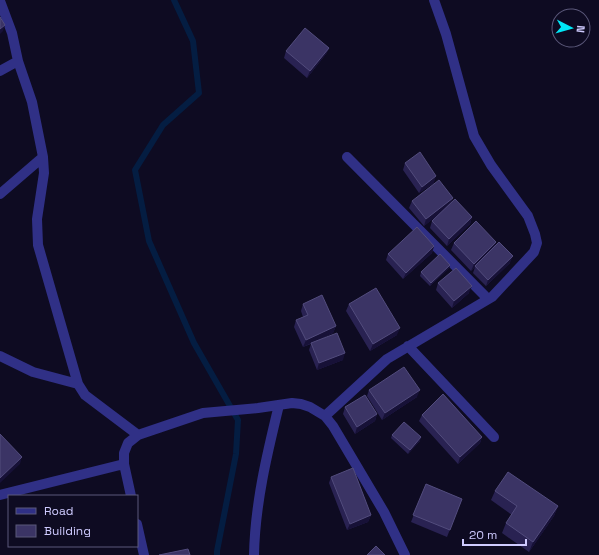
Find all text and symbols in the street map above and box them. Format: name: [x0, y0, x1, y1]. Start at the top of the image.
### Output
north arrow: [551, 8, 591, 48]
text: N: [574, 25, 588, 33]
legend: [8, 495, 138, 547]
text: Road: [44, 503, 73, 519]
scale bar: [463, 521, 526, 547]
text: Building: [44, 523, 91, 539]
text: 20 m: [469, 527, 497, 543]

